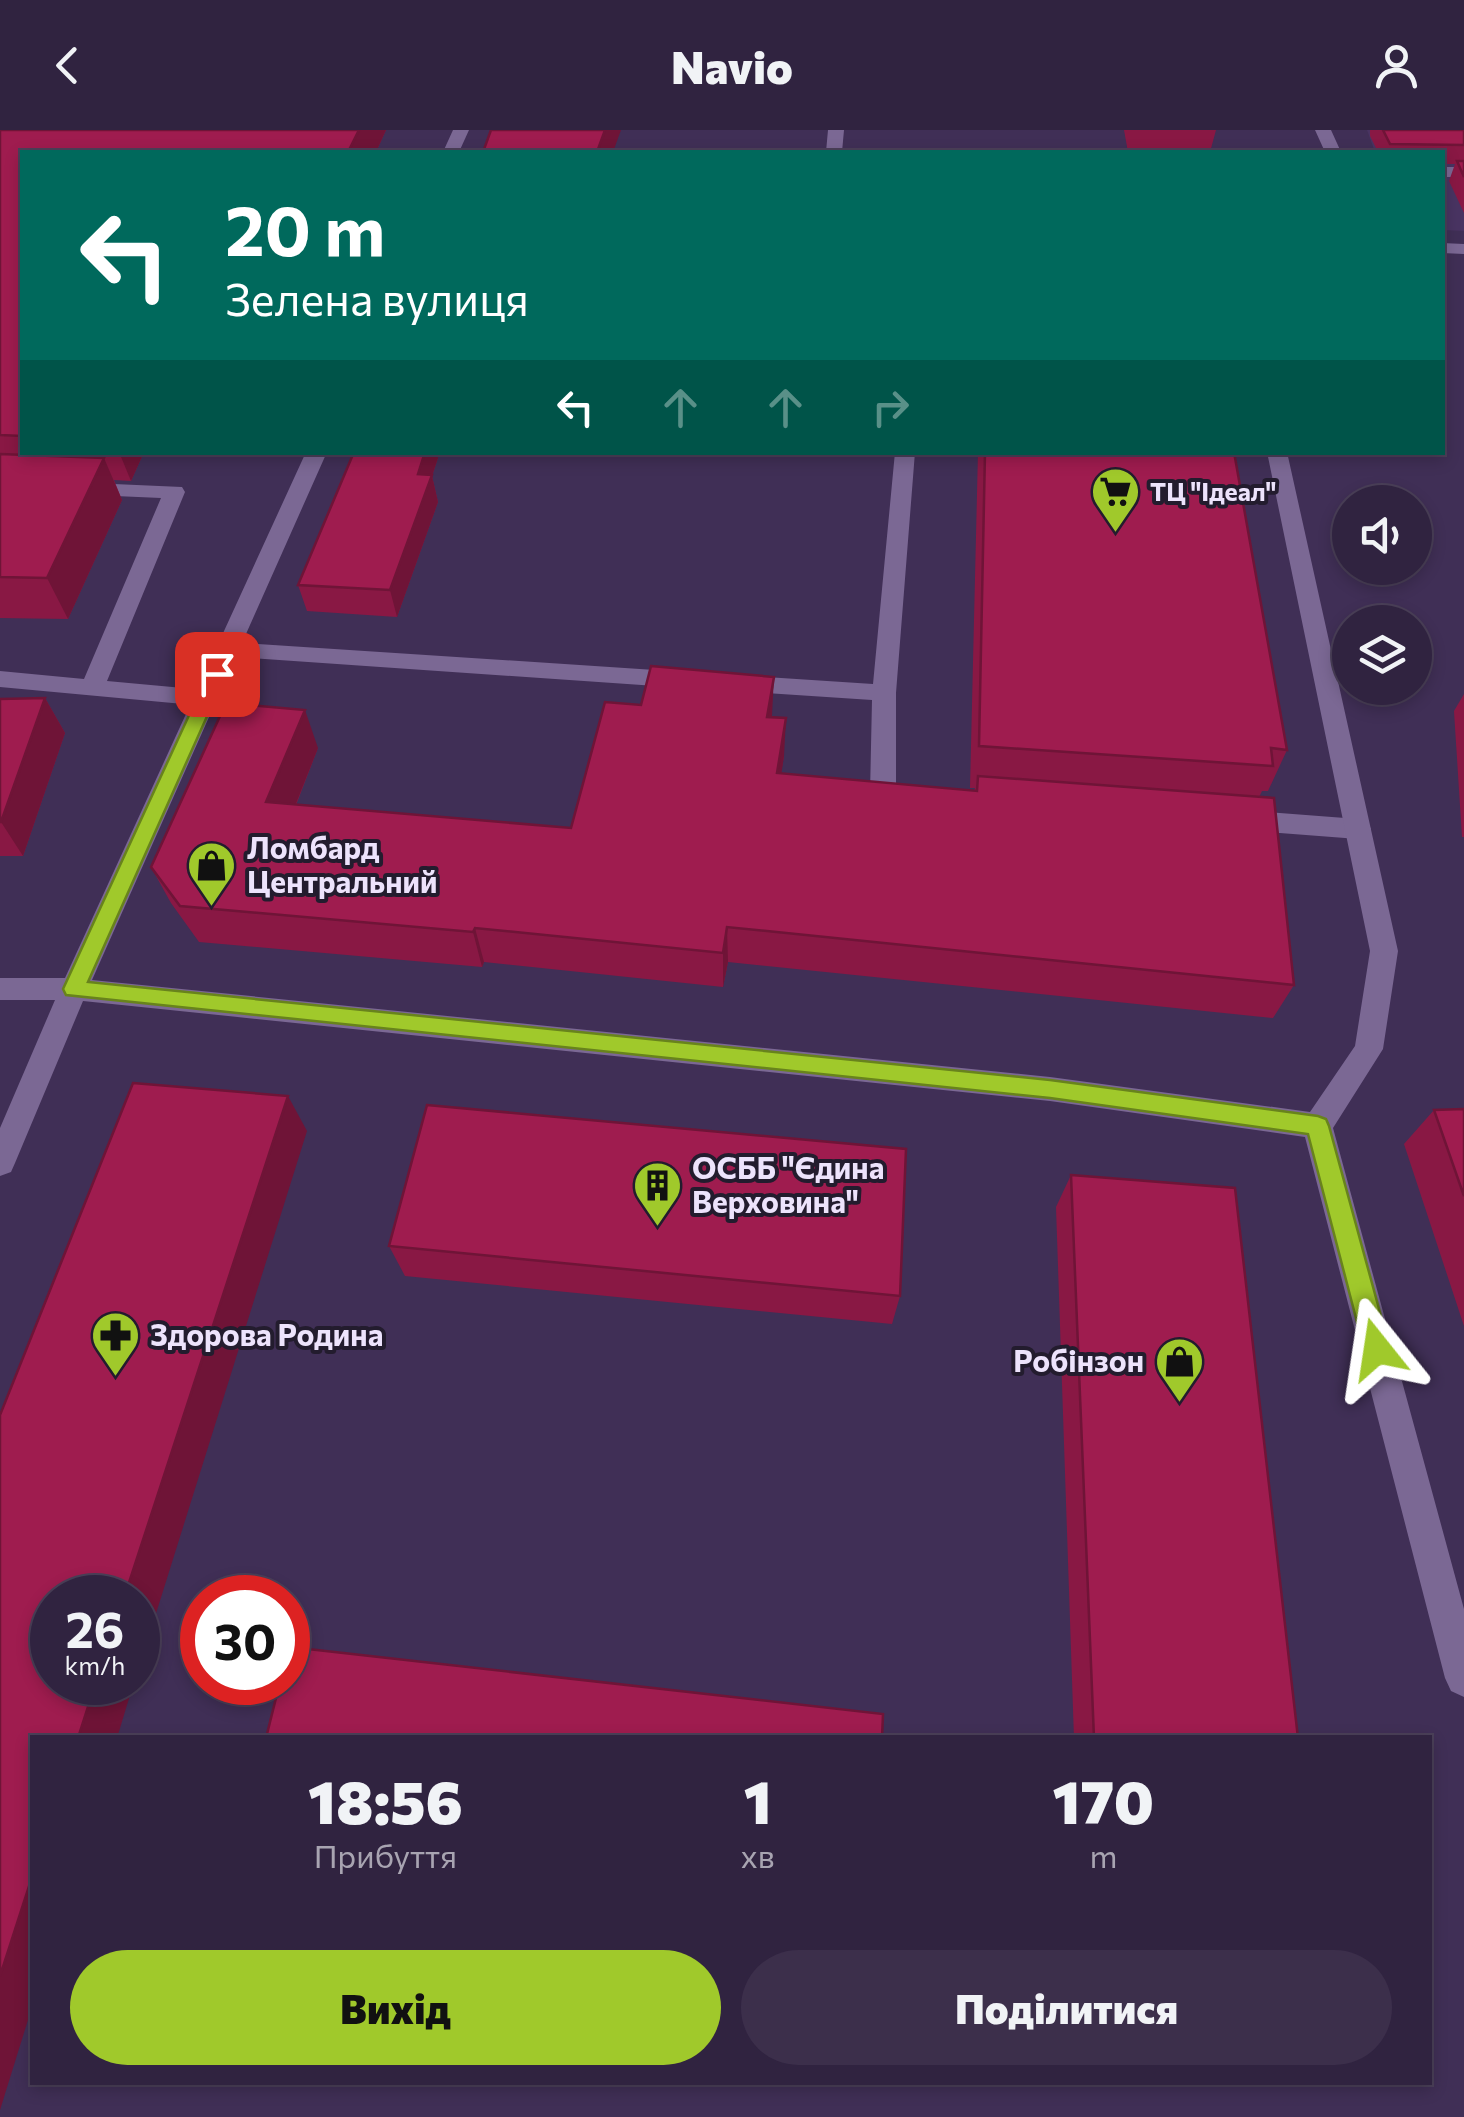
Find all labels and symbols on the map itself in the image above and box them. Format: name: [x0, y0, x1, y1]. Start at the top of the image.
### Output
supermarket icon: ТЦ "Ідеал": [1089, 466, 1141, 534]
place label: ТЦ "Ідеал": [1150, 476, 1277, 506]
pin: [175, 632, 260, 717]
place label: Ломбард Центральний: [247, 828, 438, 899]
shop icon: Ломбард Центральний: [186, 840, 238, 908]
place label: ОСББ "Єдина Верховина": [692, 1148, 884, 1219]
building icon: ОСББ "Єдина Верховина": [631, 1160, 683, 1228]
position arrow: [1325, 1297, 1429, 1401]
pharmacy icon: Здорова Родина: [89, 1310, 141, 1378]
place label: Здорова Родина: [150, 1315, 383, 1352]
shop icon: Робінзон: [1153, 1336, 1205, 1404]
place label: Робінзон: [1013, 1341, 1144, 1378]
speed limit sign: 30: [180, 1575, 310, 1705]

